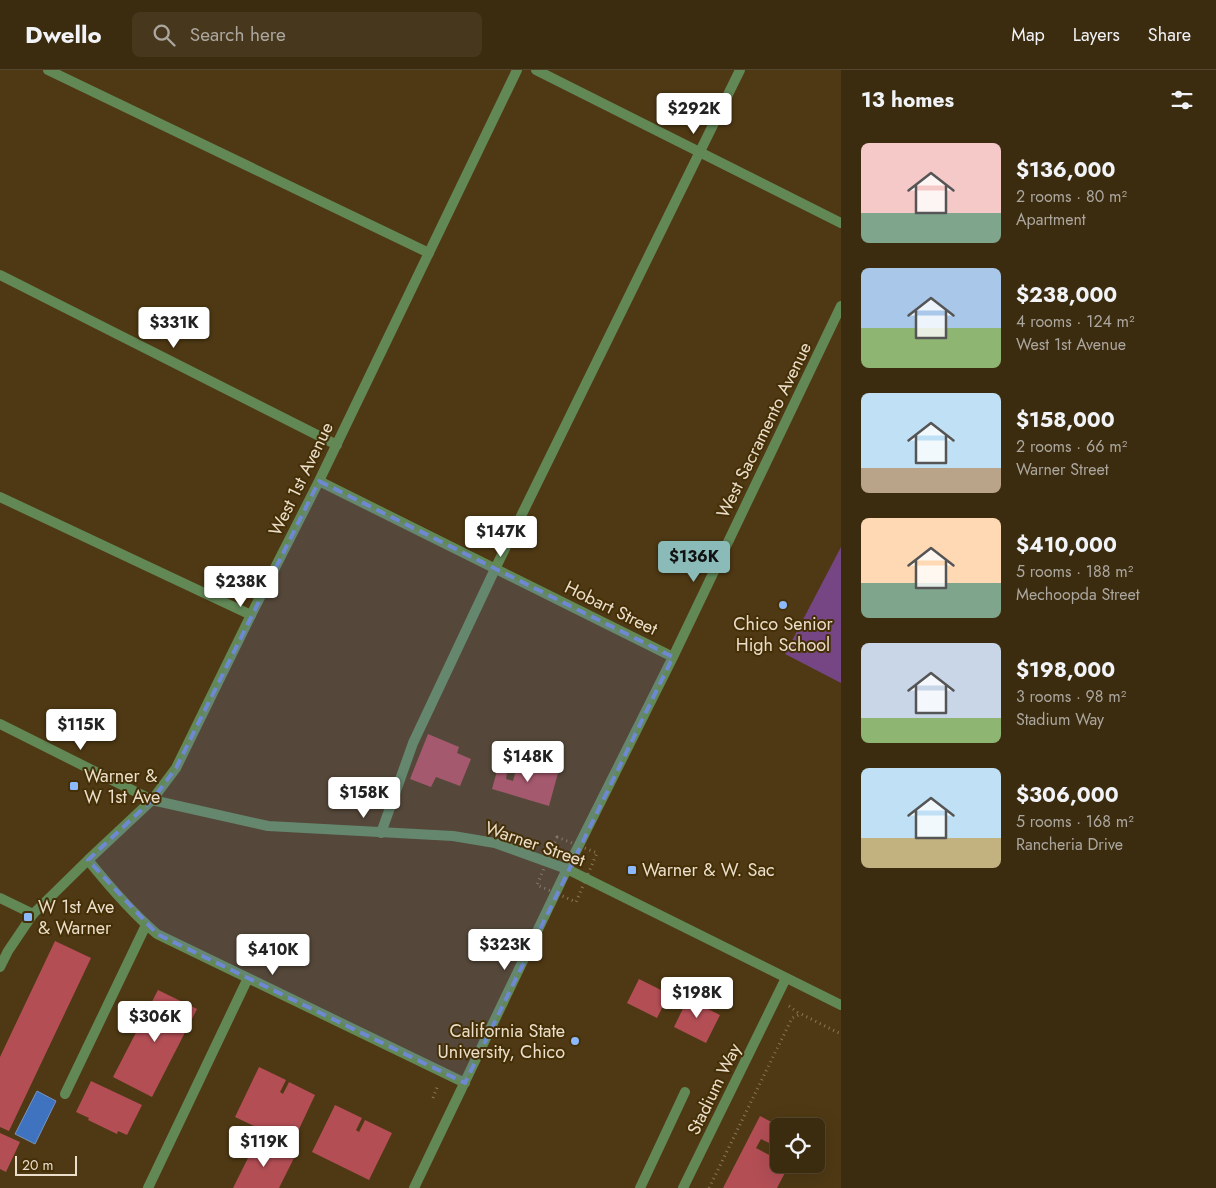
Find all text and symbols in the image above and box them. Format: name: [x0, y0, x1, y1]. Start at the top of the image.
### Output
search box: [132, 12, 482, 57]
text: Dwello: [25, 17, 102, 52]
icon: search: [150, 21, 178, 49]
text: Search here: [190, 21, 286, 48]
text: Map: [1011, 22, 1045, 48]
text: Layers: [1073, 22, 1120, 48]
text: Share: [1148, 22, 1191, 48]
text: 13 homes: [861, 85, 954, 115]
icon: filters: [1168, 86, 1196, 114]
pin: $292K: [659, 92, 729, 135]
text: $292K: [668, 97, 720, 120]
text: $136,000: [1016, 155, 1115, 185]
icon: home: [901, 163, 961, 223]
text: 2 rooms · 80 m²: [1016, 185, 1127, 208]
text: Apartment: [1016, 208, 1086, 231]
text: $238,000: [1016, 280, 1117, 310]
icon: home: [901, 288, 961, 348]
pin: $331K: [139, 306, 209, 349]
text: 4 rooms · 124 m²: [1016, 310, 1135, 333]
text: $331K: [149, 311, 199, 334]
text: West 1st Avenue: [1016, 333, 1126, 356]
street label: West Sacramento Avenue: [710, 338, 818, 522]
text: $158,000: [1016, 405, 1115, 435]
icon: home: [901, 413, 961, 473]
street label: West 1st Avenue: [262, 418, 340, 540]
text: 2 rooms · 66 m²: [1016, 435, 1127, 458]
text: Warner Street: [1016, 458, 1109, 481]
pin: $147K: [466, 516, 536, 558]
text: $147K: [476, 520, 526, 543]
text: $410,000: [1016, 530, 1117, 560]
icon: home: [901, 538, 961, 598]
pin: $136K: [659, 540, 729, 583]
text: $136K: [669, 545, 719, 568]
text: 5 rooms · 188 m²: [1016, 560, 1133, 583]
pin: $238K: [206, 566, 276, 608]
text: $238K: [215, 570, 267, 593]
street label: Hobart Street: [560, 574, 662, 642]
text: Mechoopda Street: [1016, 583, 1140, 606]
marker: Chico Senior High School: [777, 599, 789, 611]
place label: Chico Senior High School: [733, 611, 834, 658]
text: $198,000: [1016, 655, 1115, 685]
icon: home: [901, 663, 961, 723]
text: 3 rooms · 98 m²: [1016, 685, 1126, 708]
pin: $115K: [46, 708, 116, 751]
text: Stadium Way: [1016, 708, 1104, 731]
text: $115K: [57, 713, 105, 736]
pin: $148K: [493, 740, 563, 783]
text: $148K: [503, 745, 553, 768]
place label: Warner & W 1st Ave: [84, 763, 160, 810]
pin: $158K: [329, 776, 399, 819]
marker: Warner & W 1st Ave: [68, 780, 80, 792]
text: $306,000: [1016, 780, 1119, 810]
text: $158K: [339, 781, 389, 804]
icon: home: [901, 788, 961, 848]
text: 5 rooms · 168 m²: [1016, 810, 1134, 833]
street label: Warner Street: [482, 815, 589, 873]
text: Rancheria Drive: [1016, 833, 1123, 856]
place label: Warner & W. Sac: [642, 857, 775, 883]
marker: Warner & W. Sac: [626, 864, 638, 876]
place label: W 1st Ave & Warner: [38, 894, 114, 941]
marker: W 1st Ave & Warner: [22, 911, 34, 923]
pin: $323K: [470, 928, 540, 971]
text: $323K: [479, 933, 531, 956]
pin: $410K: [238, 934, 308, 976]
text: $410K: [247, 938, 299, 961]
pin: $198K: [662, 976, 732, 1019]
text: $198K: [672, 981, 722, 1004]
pin: $306K: [120, 1000, 190, 1043]
text: $306K: [129, 1005, 181, 1028]
place label: California State University, Chico: [438, 1018, 565, 1065]
marker: California State University, Chico: [569, 1035, 581, 1047]
street label: Stadium Way: [681, 1039, 747, 1139]
map controls: [770, 1118, 825, 1173]
button: locate: [770, 1118, 825, 1173]
pin: $119K: [229, 1126, 299, 1168]
text: $119K: [240, 1130, 288, 1153]
scale bar: [15, 1153, 78, 1176]
text: 20 m: [22, 1155, 54, 1175]

